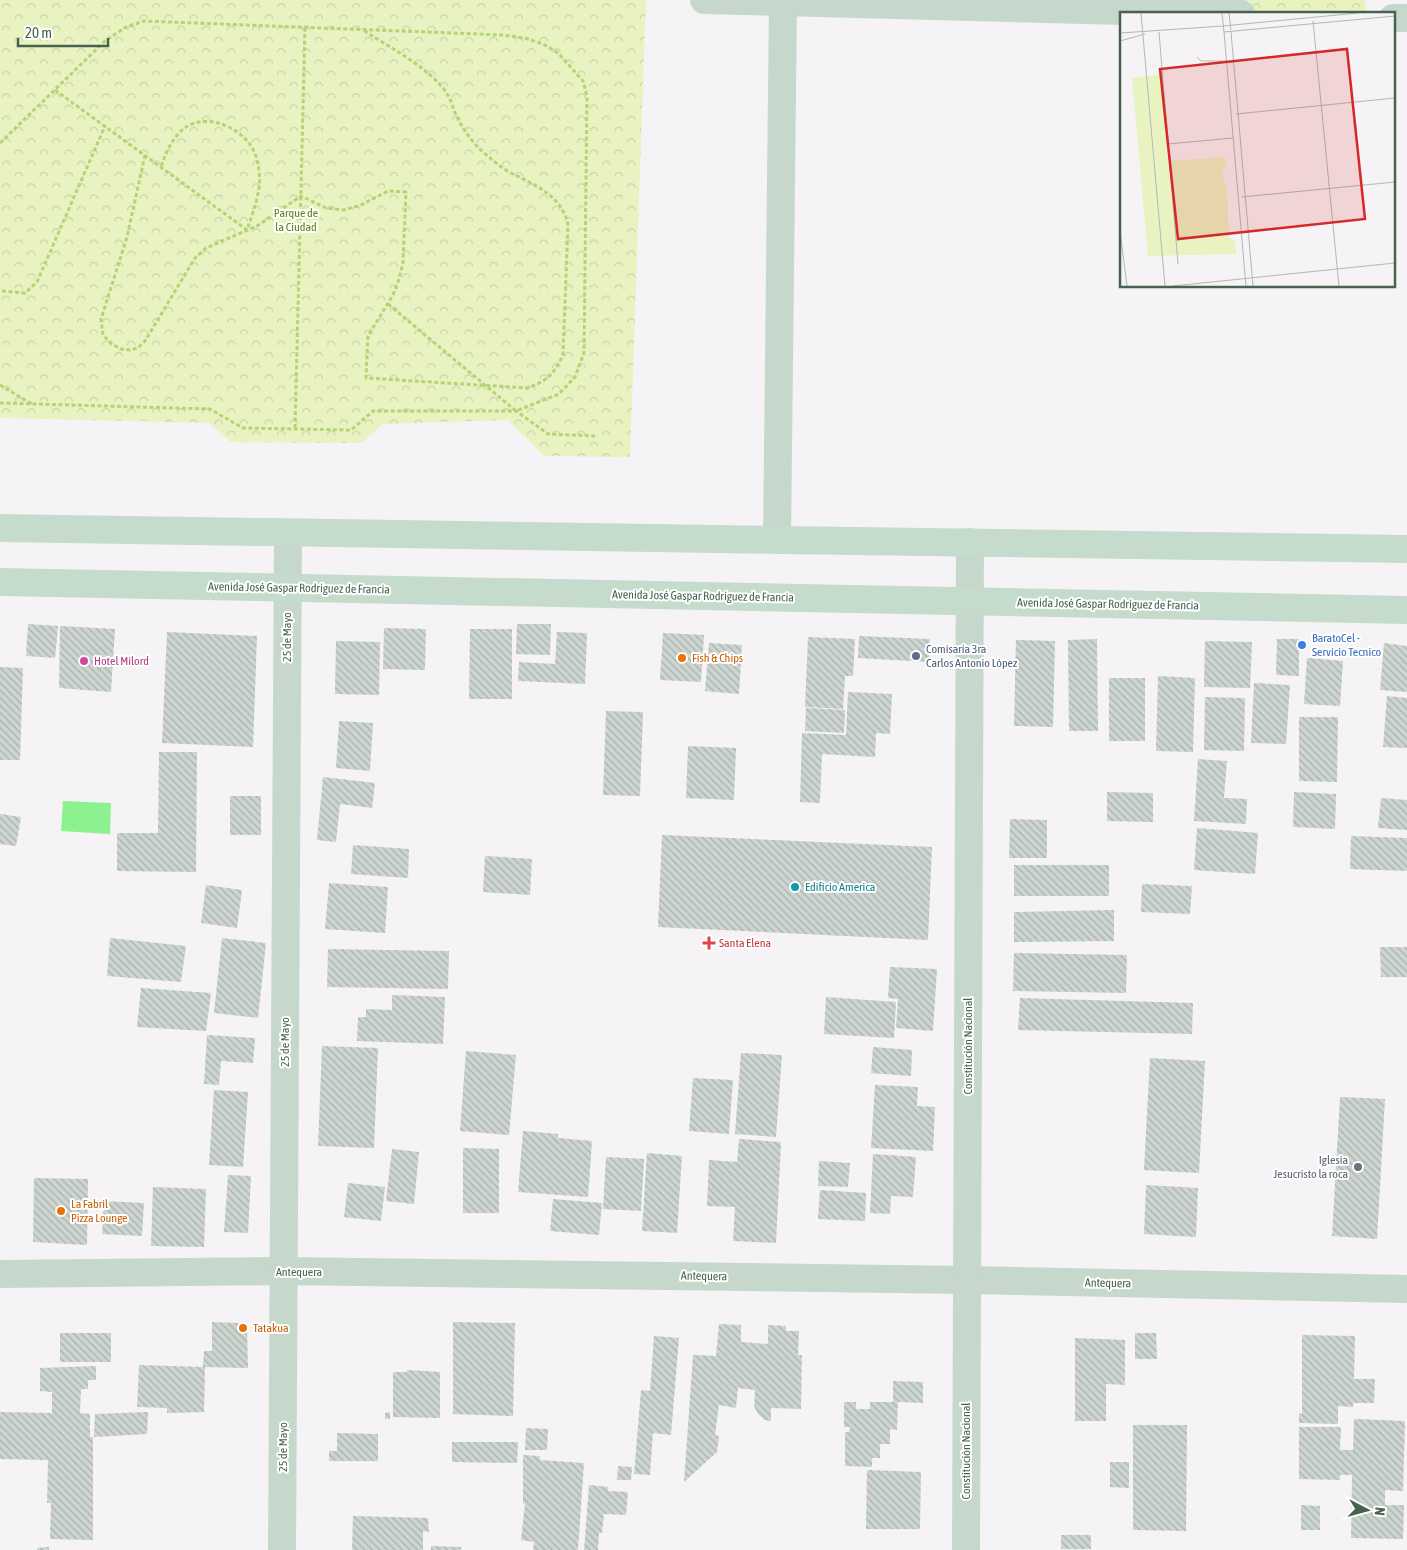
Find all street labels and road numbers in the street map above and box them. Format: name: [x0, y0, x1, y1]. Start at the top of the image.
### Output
street label: Avenida José Gaspar Rodríguez de Francia: [208, 579, 390, 597]
street label: Avenida José Gaspar Rodríguez de Francia: [612, 587, 794, 605]
street label: Avenida José Gaspar Rodríguez de Francia: [1017, 595, 1199, 613]
street label: 25 de Mayo: [280, 612, 294, 662]
street label: Constitución Nacional: [961, 997, 975, 1094]
street label: 25 de Mayo: [278, 1017, 292, 1067]
street label: Antequera: [276, 1265, 322, 1279]
street label: Antequera: [681, 1269, 727, 1283]
street label: Antequera: [1085, 1276, 1131, 1290]
street label: Constitución Nacional: [959, 1402, 973, 1499]
street label: 25 de Mayo: [276, 1422, 290, 1472]

